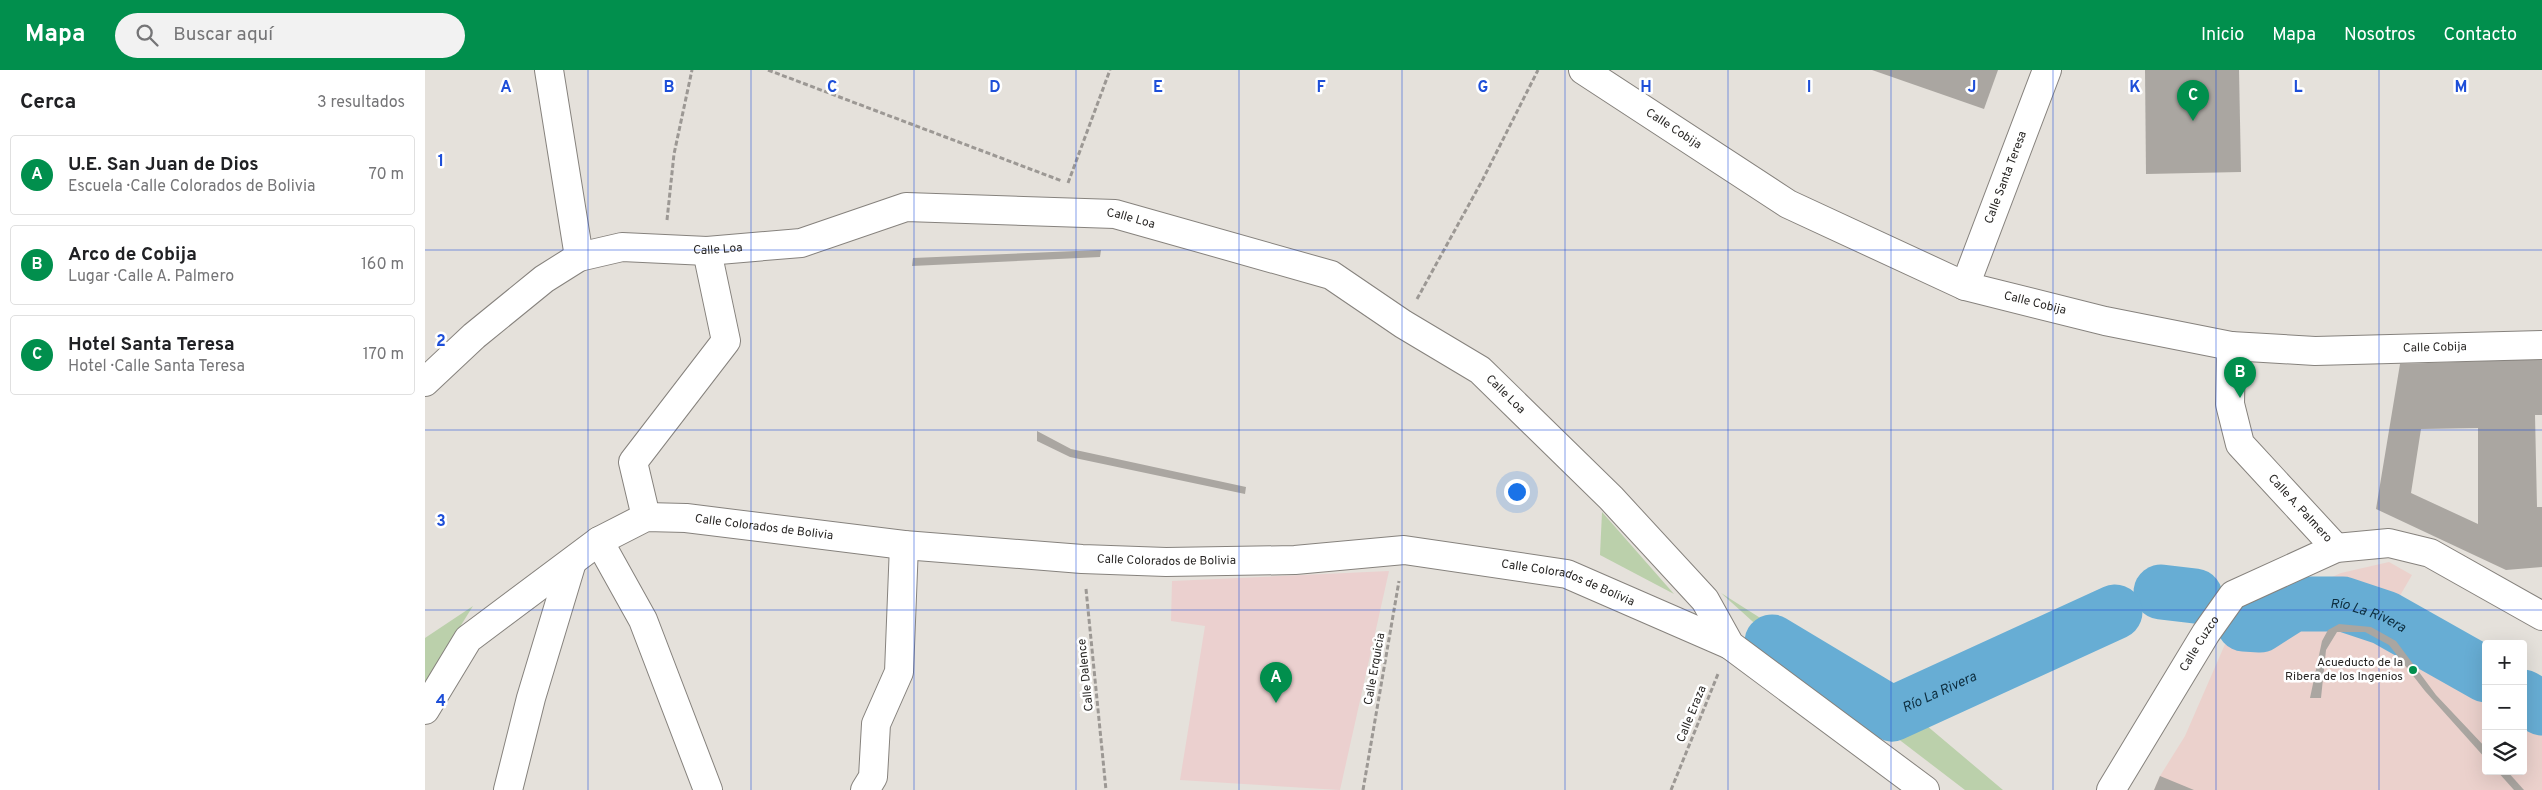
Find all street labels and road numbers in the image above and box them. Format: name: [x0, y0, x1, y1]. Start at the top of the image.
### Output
street label: Calle Cobija: [1642, 105, 1704, 153]
street label: Calle Santa Teresa: [1981, 129, 2031, 226]
street label: Calle Loa: [1106, 206, 1157, 233]
street label: Calle Loa: [693, 240, 743, 259]
street label: Calle Cobija: [2002, 288, 2068, 319]
street label: Calle Cobija: [2403, 339, 2467, 357]
street label: Calle Loa: [1482, 372, 1529, 418]
street label: Calle A. Palmero: [2264, 471, 2336, 547]
street label: Calle Colorados de Bolivia: [694, 511, 834, 544]
street label: Calle Colorados de Bolivia: [1096, 552, 1236, 570]
street label: Calle Colorados de Bolivia: [1500, 556, 1637, 610]
street label: Calle Cuzco: [2176, 613, 2224, 675]
street label: Calle Erquicia: [1361, 632, 1389, 706]
street label: Calle Dalence: [1074, 638, 1098, 712]
street label: Calle Eraza: [1673, 683, 1711, 745]

